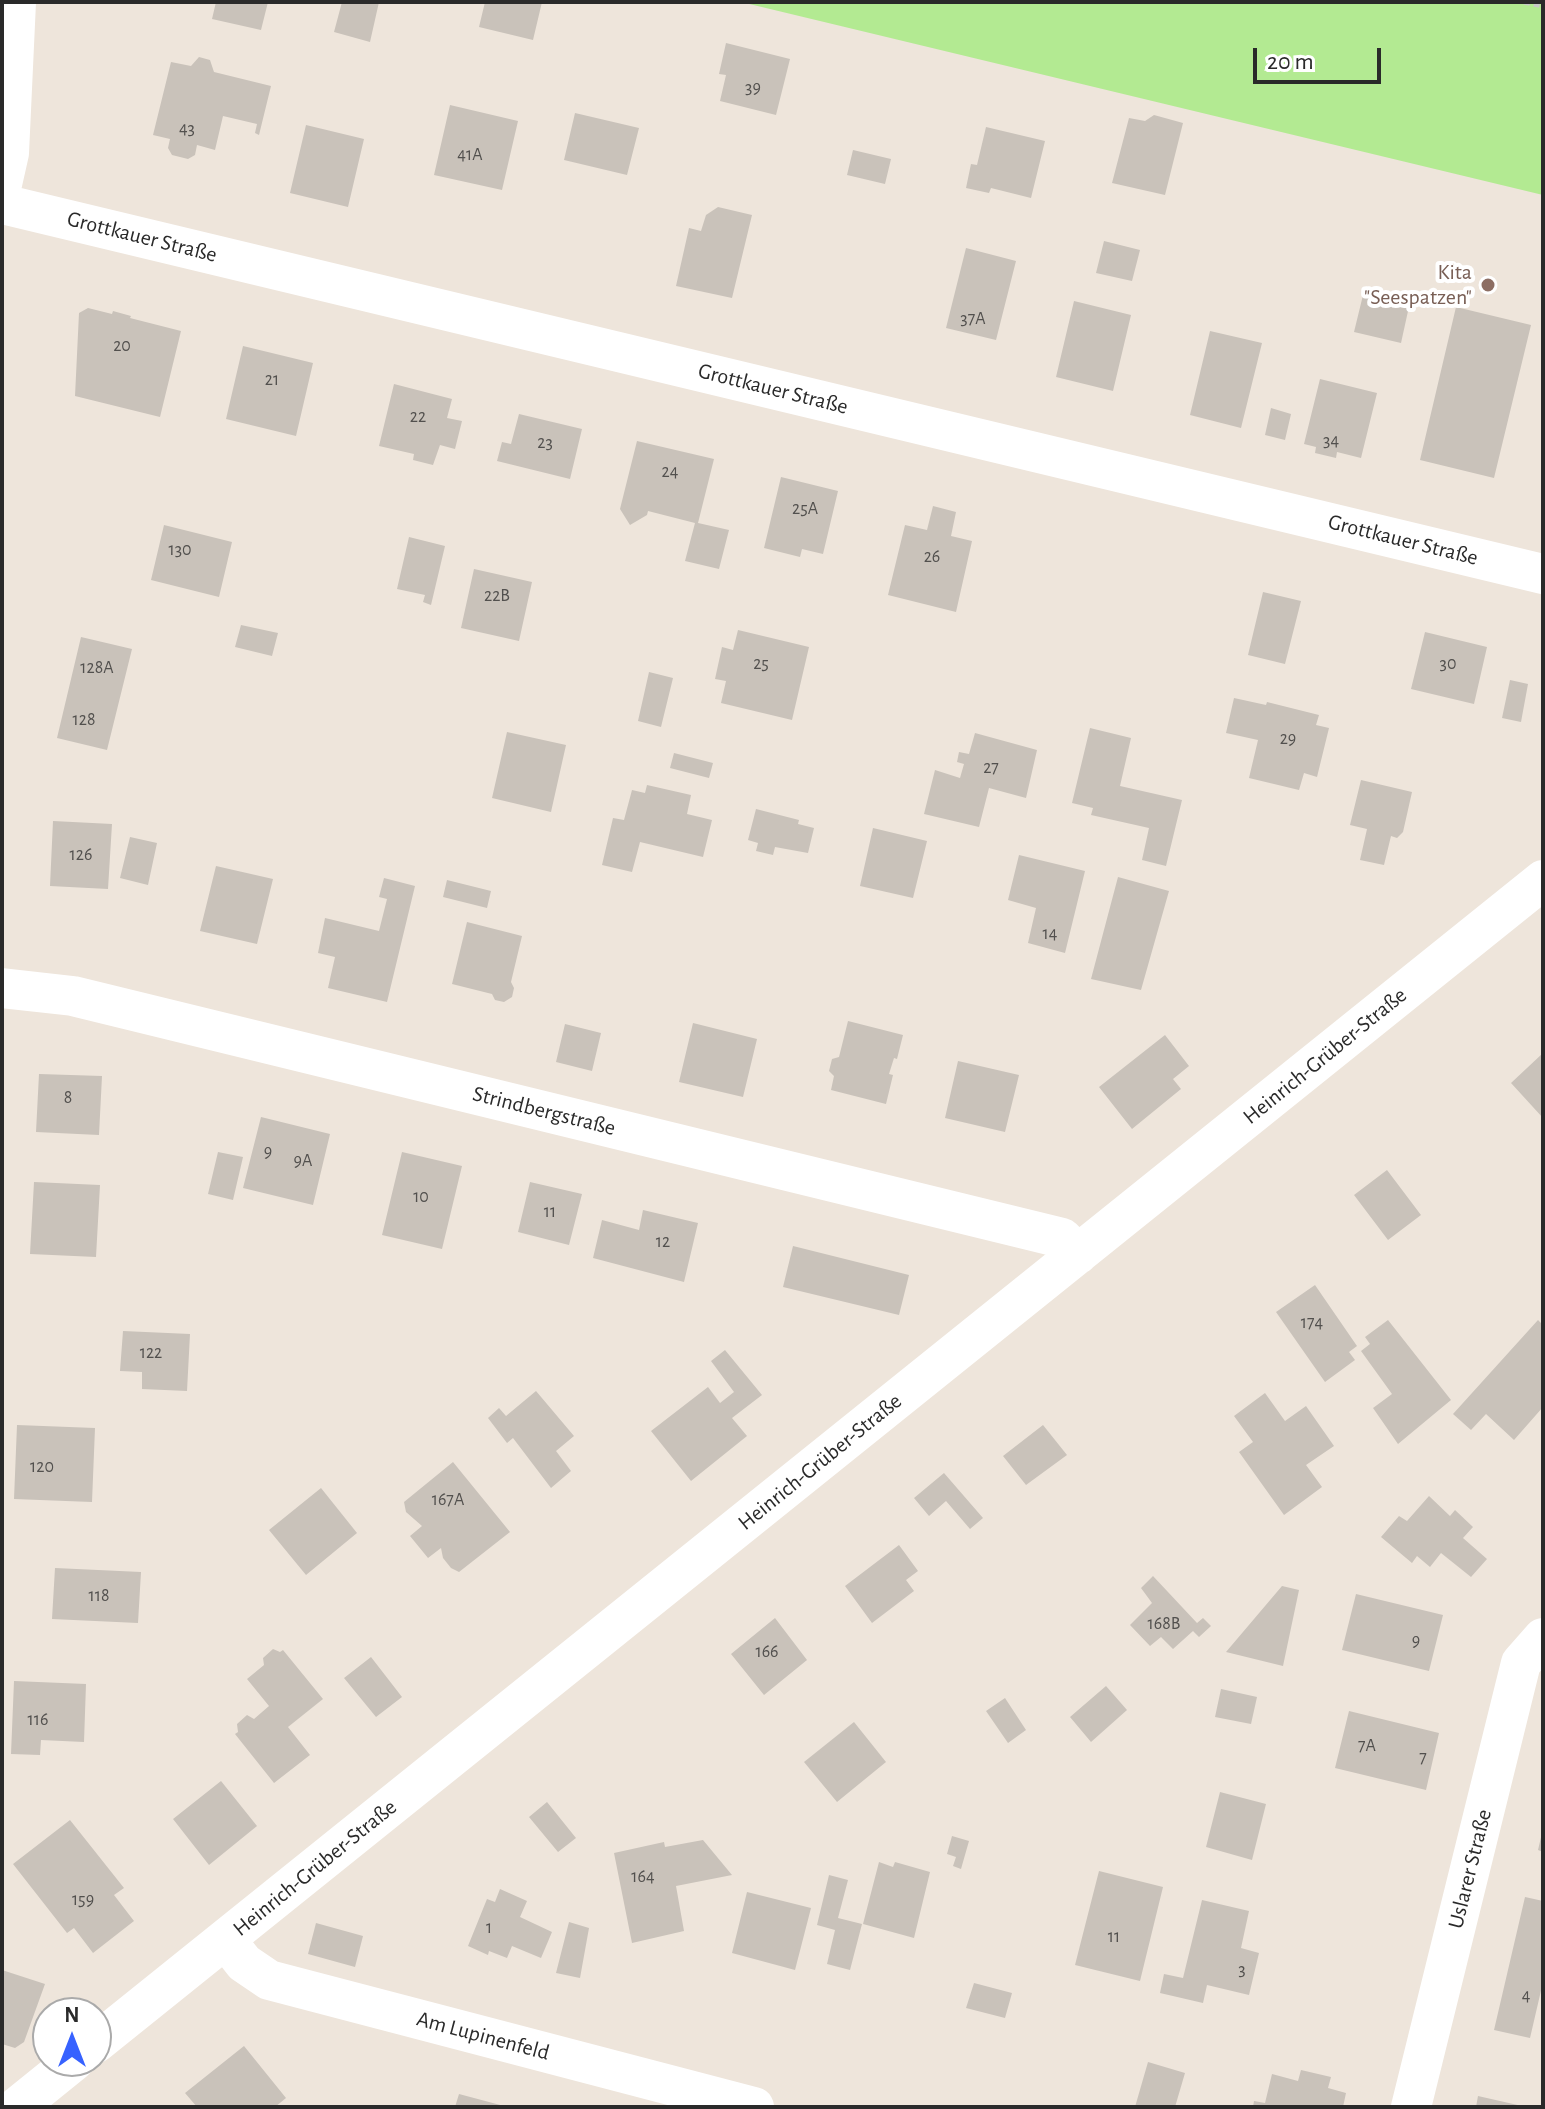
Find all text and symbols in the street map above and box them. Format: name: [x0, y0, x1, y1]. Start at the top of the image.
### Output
scale bar: [1257, 32, 1385, 82]
text: 20 m: [1267, 50, 1314, 74]
house number: 39: [745, 77, 761, 99]
house number: 43: [179, 118, 195, 140]
house number: 41A: [457, 144, 483, 166]
street label: Grottkauer Straße: [64, 206, 220, 268]
place label: Kita "Seespatzen": [1364, 259, 1472, 310]
marker: Kita "Seespatzen": [1479, 276, 1497, 294]
house number: 37A: [960, 308, 986, 330]
house number: 20: [113, 335, 131, 357]
street label: Grottkauer Straße: [695, 358, 851, 420]
house number: 21: [265, 369, 279, 391]
house number: 22: [410, 406, 426, 428]
house number: 34: [1323, 430, 1339, 452]
house number: 23: [537, 432, 553, 454]
house number: 24: [662, 461, 678, 483]
house number: 25A: [792, 498, 818, 520]
street label: Grottkauer Straße: [1325, 509, 1481, 571]
house number: 130: [168, 539, 192, 561]
house number: 26: [924, 546, 940, 568]
house number: 22B: [484, 585, 510, 607]
house number: 25: [753, 653, 769, 675]
house number: 30: [1440, 653, 1456, 675]
house number: 128A: [80, 657, 114, 679]
house number: 128: [73, 709, 95, 731]
house number: 29: [1280, 728, 1296, 750]
house number: 27: [983, 757, 999, 779]
house number: 126: [70, 844, 92, 866]
house number: 14: [1043, 923, 1057, 945]
street label: Heinrich-Grüber-Straße: [1238, 982, 1412, 1130]
street label: Strindbergstraße: [470, 1080, 618, 1142]
house number: 8: [64, 1087, 72, 1109]
house number: 9: [264, 1141, 272, 1163]
house number: 9A: [294, 1150, 312, 1172]
house number: 10: [413, 1186, 429, 1208]
house number: 11: [544, 1201, 556, 1223]
house number: 12: [656, 1231, 670, 1253]
house number: 174: [1301, 1312, 1323, 1334]
house number: 122: [140, 1342, 162, 1364]
street label: Heinrich-Grüber-Straße: [733, 1388, 907, 1536]
house number: 120: [30, 1456, 54, 1478]
house number: 167A: [432, 1489, 464, 1511]
house number: 118: [89, 1585, 109, 1607]
house number: 168B: [1148, 1613, 1180, 1635]
house number: 9: [1412, 1630, 1420, 1652]
house number: 166: [755, 1641, 779, 1663]
house number: 116: [28, 1709, 48, 1731]
house number: 7A: [1358, 1735, 1376, 1757]
house number: 7: [1419, 1747, 1427, 1769]
street label: Heinrich-Grüber-Straße: [228, 1794, 402, 1942]
street label: Uslarer Straße: [1442, 1807, 1498, 1931]
house number: 164: [631, 1866, 655, 1888]
house number: 159: [72, 1889, 94, 1911]
house number: 1: [486, 1917, 492, 1939]
house number: 11: [1108, 1926, 1120, 1948]
house number: 3: [1238, 1959, 1246, 1981]
house number: 4: [1522, 1985, 1530, 2007]
north arrow: [32, 1997, 112, 2077]
text: N: [64, 2004, 80, 2026]
street label: Am Lupinenfeld: [414, 2006, 552, 2066]

